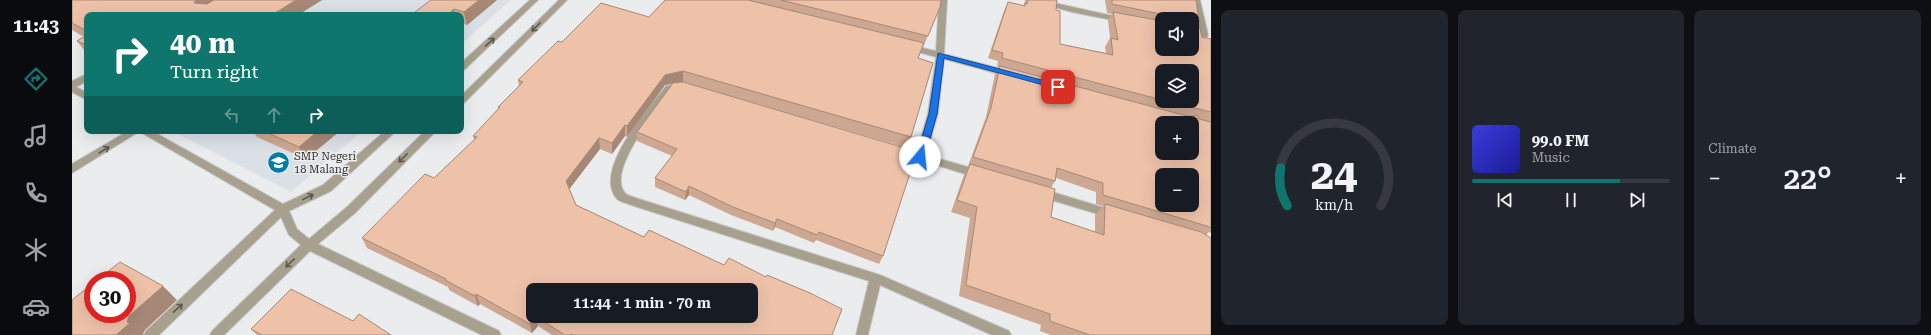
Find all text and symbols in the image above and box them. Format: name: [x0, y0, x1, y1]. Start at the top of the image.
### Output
map controls: [1155, 12, 1199, 212]
button: sound: [1155, 12, 1199, 56]
text: 11:43: [13, 15, 59, 36]
one-way arrow: [531, 22, 541, 32]
text: 40 m: [170, 27, 235, 60]
icon: right: [104, 28, 156, 80]
one-way arrow: [485, 37, 495, 46]
text: Turn right: [170, 61, 258, 82]
button: layers: [1155, 64, 1199, 108]
icon: directions: [22, 65, 50, 93]
pin: [1041, 70, 1075, 104]
icon: arrive: [1047, 76, 1069, 98]
icon: left: [221, 104, 243, 126]
icon: ahead: [263, 104, 285, 126]
icon: right: [305, 104, 327, 126]
button: +: [1155, 116, 1199, 160]
icon: music: [22, 122, 50, 150]
text: 99.0 FM: [1532, 132, 1589, 150]
position arrow: [899, 136, 941, 178]
text: Climate: [1708, 141, 1756, 156]
one-way arrow: [98, 146, 109, 154]
school or university icon: SMP Negeri 18 Malang: [266, 149, 292, 175]
text: 24: [1311, 149, 1358, 198]
place label: SMP Negeri 18 Malang: [294, 150, 356, 176]
text: Music: [1532, 150, 1570, 165]
one-way arrow: [398, 153, 408, 163]
text: 22°: [1783, 161, 1832, 196]
text: −: [1708, 166, 1721, 191]
text: +: [1895, 166, 1907, 191]
button: −: [1155, 168, 1199, 212]
icon: phone: [22, 179, 50, 207]
icon: previous: [1494, 189, 1516, 211]
icon: pause: [1560, 189, 1582, 211]
icon: next: [1626, 189, 1648, 211]
one-way arrow: [302, 193, 314, 200]
text: km/h: [1315, 196, 1353, 212]
icon: climate: [22, 236, 50, 264]
one-way arrow: [285, 259, 295, 268]
speed limit sign: 30: [84, 271, 136, 323]
icon: car: [22, 293, 50, 321]
text: 11:44 · 1 min · 70 m: [573, 294, 711, 312]
one-way arrow: [173, 303, 183, 313]

